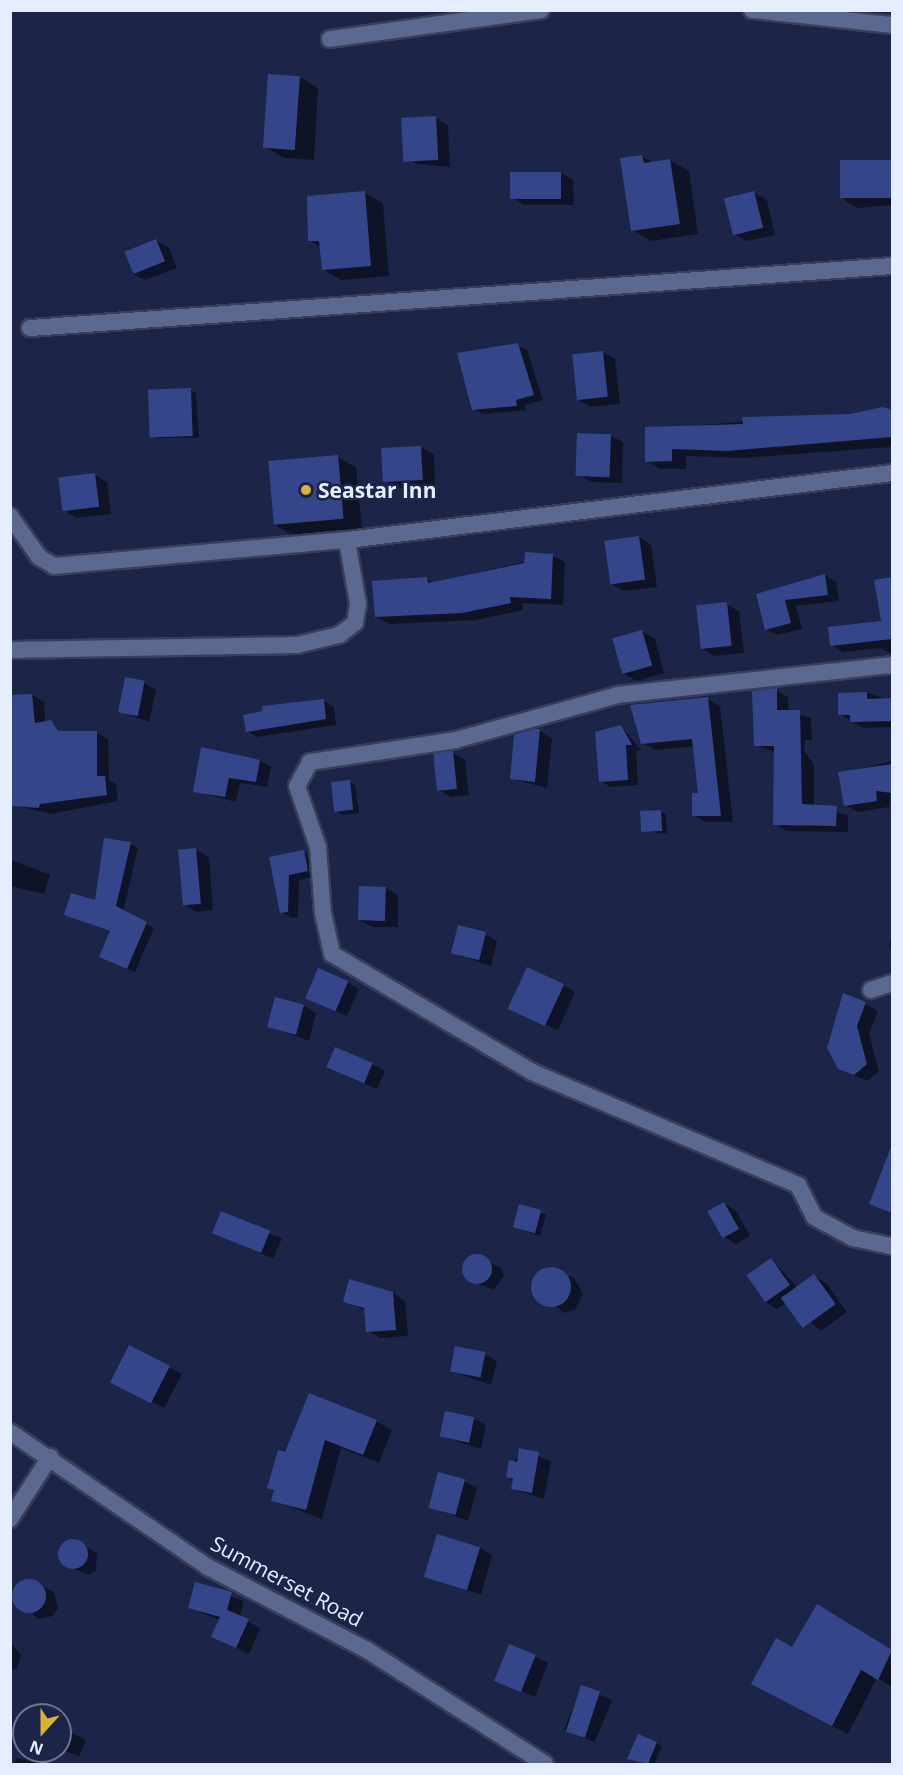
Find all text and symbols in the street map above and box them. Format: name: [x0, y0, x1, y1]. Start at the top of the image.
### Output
place label: Seastar Inn: [318, 477, 436, 503]
marker: Seastar Inn: [299, 483, 313, 497]
street label: Summerset Road: [207, 1530, 367, 1632]
north arrow: [12, 1703, 72, 1763]
text: N: [26, 1735, 46, 1761]

